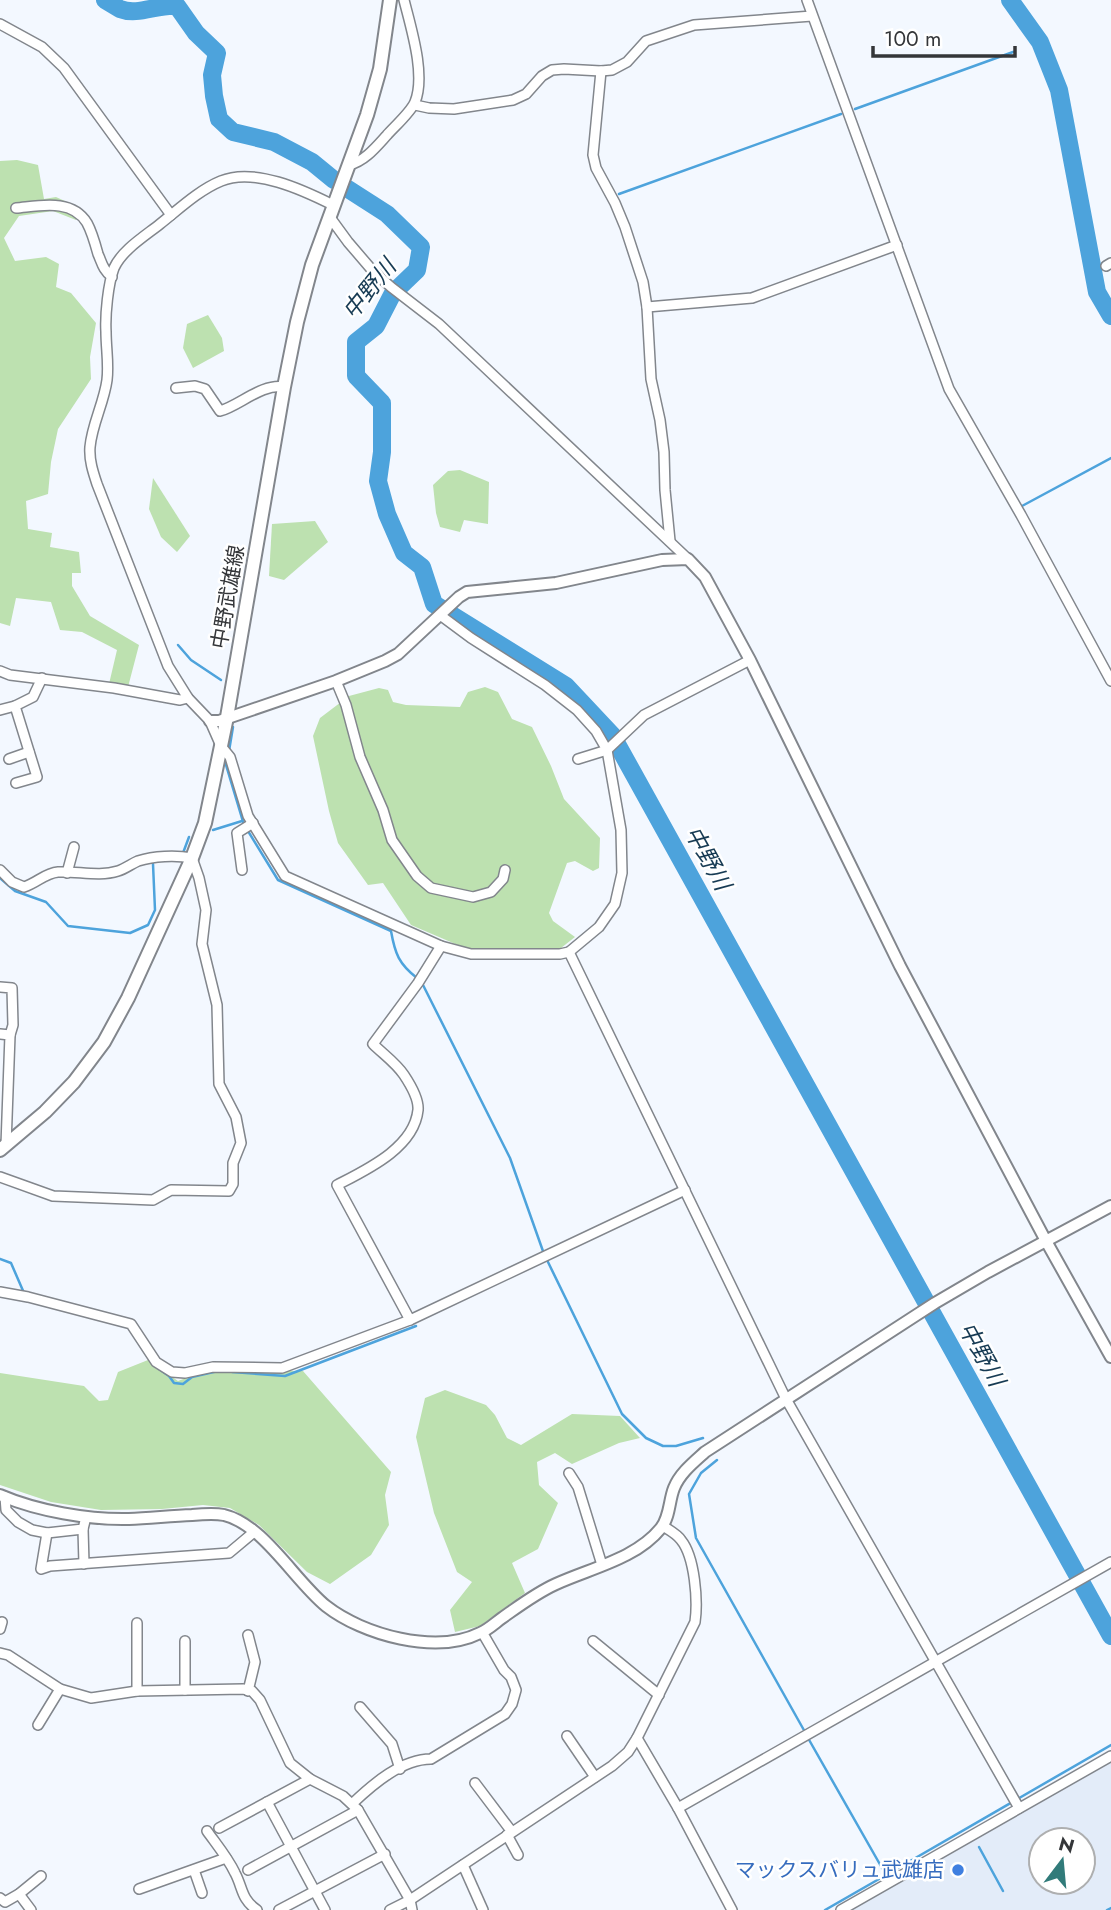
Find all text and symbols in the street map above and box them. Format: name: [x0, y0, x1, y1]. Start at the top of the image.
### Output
scale bar: [873, 14, 1015, 58]
text: 100 m: [884, 24, 941, 54]
water label: 中野川: [334, 249, 406, 327]
street label: 中野武雄線: [204, 543, 252, 651]
water label: 中野川: [676, 820, 741, 899]
water label: 中野川: [950, 1316, 1015, 1395]
north arrow: [1027, 1826, 1097, 1896]
text: N: [1056, 1830, 1078, 1860]
place label: マックスバリュ武雄店: [735, 1855, 944, 1885]
marker: マックスバリュ武雄店: [950, 1862, 966, 1878]

